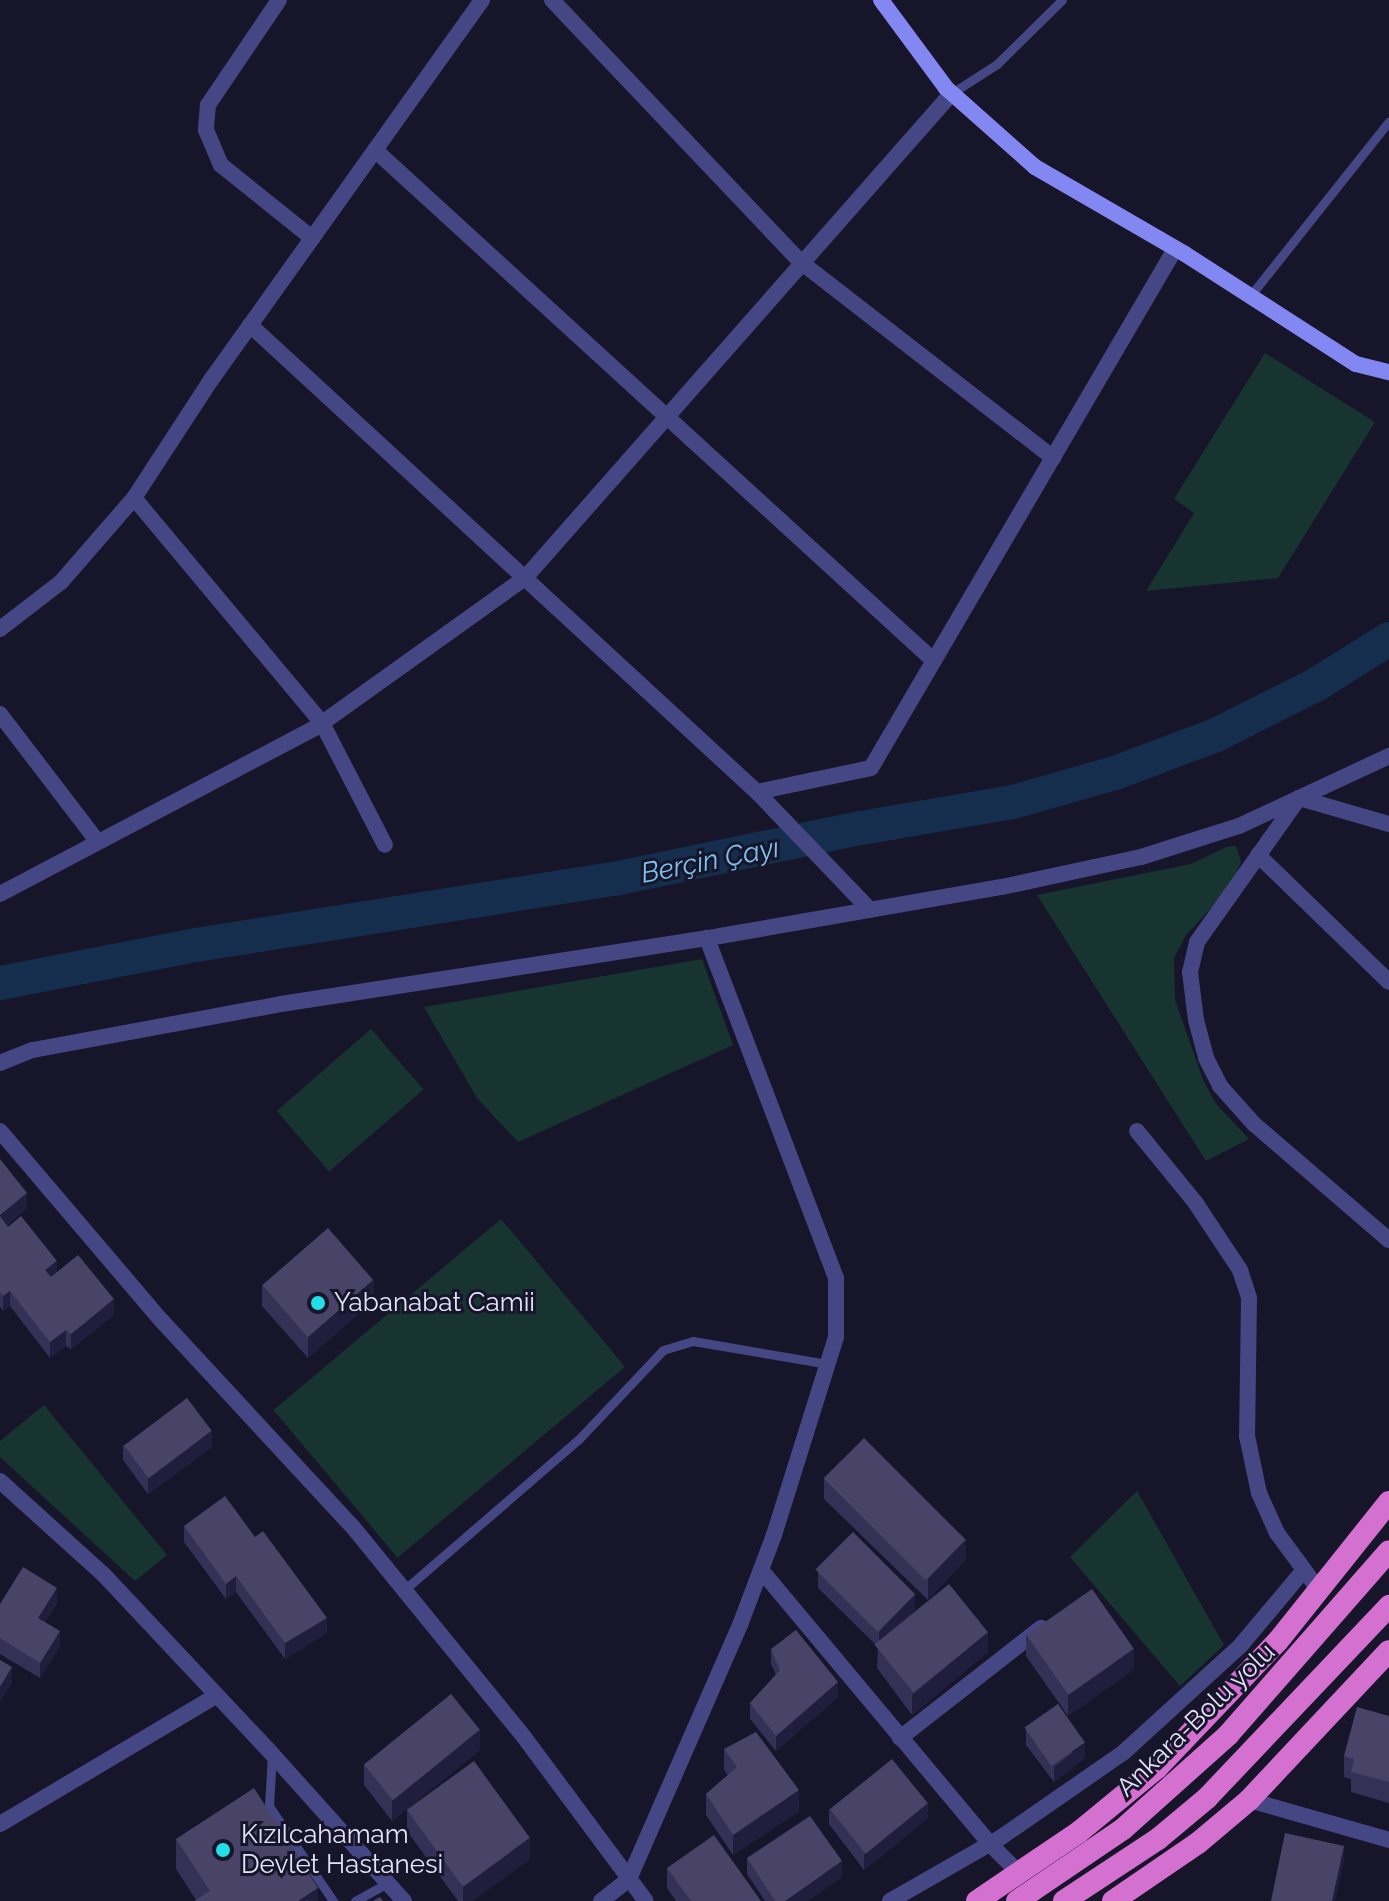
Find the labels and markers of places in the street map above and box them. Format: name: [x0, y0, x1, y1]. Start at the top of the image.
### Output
place label: Yabanabat Camii: [334, 1287, 535, 1319]
marker: Yabanabat Camii: [309, 1294, 327, 1312]
place label: Kızılcahamam Devlet Hastanesi: [241, 1819, 443, 1880]
marker: Kızılcahamam Devlet Hastanesi: [212, 1839, 234, 1861]

